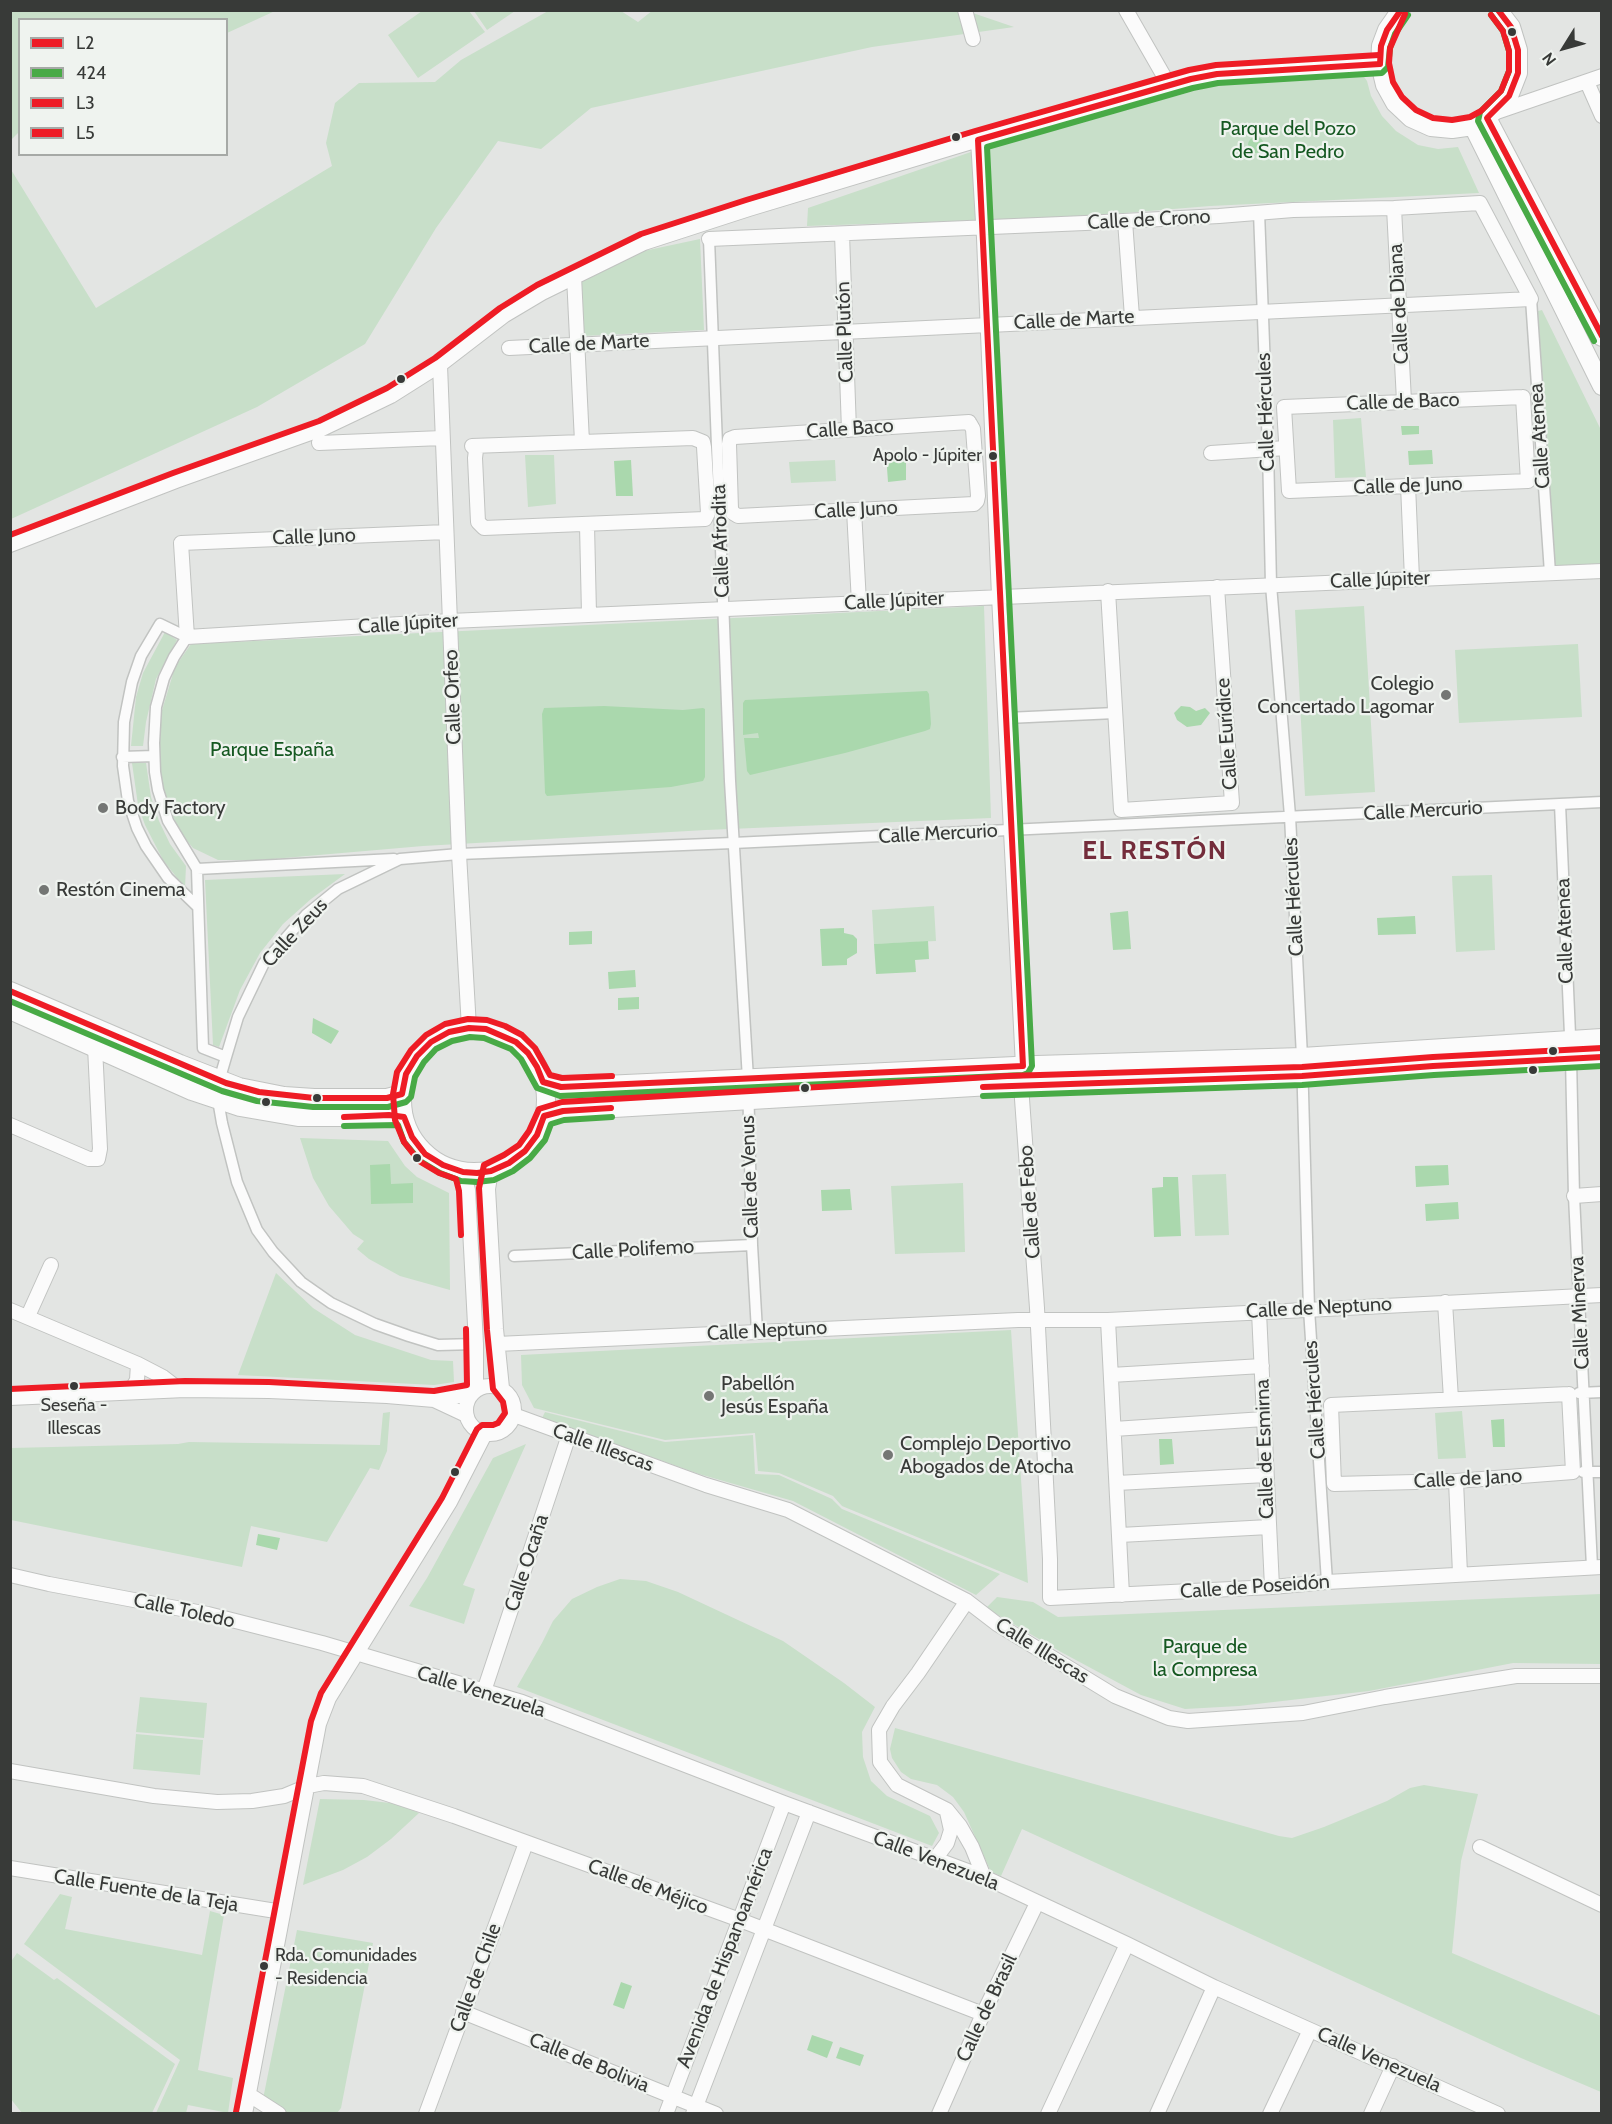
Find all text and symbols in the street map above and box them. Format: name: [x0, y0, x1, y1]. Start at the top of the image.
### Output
legend: [18, 18, 228, 156]
north arrow: [1534, 18, 1594, 78]
unlabelled marker: [1506, 26, 1518, 38]
text: L2: [76, 32, 94, 54]
text: N: [1538, 49, 1560, 69]
text: 424: [76, 62, 106, 84]
text: L3: [76, 92, 95, 114]
park label: Parque del Pozo de San Pedro: [1220, 117, 1356, 164]
text: L5: [76, 122, 95, 144]
unlabelled marker: [950, 131, 962, 143]
street label: Calle de Crono: [1087, 205, 1211, 235]
street label: Calle de Diana: [1384, 243, 1414, 365]
street label: Calle Plutón: [831, 281, 859, 383]
street label: Calle de Marte: [1013, 305, 1135, 335]
street label: Calle de Marte: [528, 329, 650, 359]
street label: Calle Hércules: [1252, 352, 1280, 472]
unlabelled marker: [395, 373, 407, 385]
street label: Calle Atenea: [1524, 382, 1556, 490]
street label: Calle de Baco: [1346, 388, 1460, 416]
street label: Calle Baco: [806, 414, 894, 444]
place label: Apolo - Júpiter: [873, 445, 982, 467]
marker: Apolo - Júpiter: [987, 450, 999, 462]
street label: Calle de Juno: [1353, 472, 1463, 500]
street label: Calle Afrodita: [707, 484, 735, 598]
street label: Calle Juno: [814, 496, 898, 524]
street label: Calle Juno: [272, 524, 356, 550]
street label: Calle Júpiter: [1330, 566, 1430, 594]
street label: Calle Júpiter: [843, 586, 945, 616]
street label: Calle Júpiter: [357, 609, 459, 639]
street label: Calle Orfeo: [439, 649, 467, 745]
place label: Colegio Concertado Lagomar: [1257, 672, 1434, 719]
street label: Calle Eurídice: [1211, 677, 1243, 791]
marker: Colegio Concertado Lagomar: [1439, 688, 1453, 702]
park label: Parque España: [210, 738, 334, 762]
place label: Body Factory: [115, 796, 226, 820]
street label: Calle Mercurio: [1363, 796, 1483, 826]
marker: Body Factory: [96, 801, 110, 815]
street label: Calle Mercurio: [878, 819, 998, 849]
district label: EL RESTÓN: [1082, 835, 1228, 867]
street label: Calle Hércules: [1279, 837, 1309, 957]
place label: Restón Cinema: [56, 878, 185, 902]
street label: Calle Atenea: [1551, 878, 1579, 984]
marker: Restón Cinema: [37, 883, 51, 897]
street label: Calle Zeus: [257, 894, 333, 972]
unlabelled marker: [1547, 1045, 1559, 1057]
unlabelled marker: [1527, 1064, 1539, 1076]
unlabelled marker: [799, 1082, 811, 1094]
unlabelled marker: [311, 1092, 323, 1104]
unlabelled marker: [260, 1096, 272, 1108]
street label: Calle de Venus: [736, 1115, 764, 1239]
street label: Calle de Febo: [1014, 1144, 1046, 1260]
unlabelled marker: [411, 1152, 423, 1164]
street label: Calle Polifemo: [571, 1235, 695, 1265]
street label: Calle Minerva: [1565, 1256, 1595, 1370]
street label: Calle de Neptuno: [1245, 1292, 1393, 1324]
street label: Calle Neptuno: [706, 1316, 828, 1346]
street label: Calle Hércules: [1299, 1340, 1331, 1460]
place label: Pabellón Jesús España: [721, 1372, 828, 1419]
street label: Calle de Esmirna: [1251, 1379, 1279, 1519]
marker: Seseña - Illescas: [68, 1380, 80, 1392]
marker: Pabellón Jesús España: [702, 1389, 716, 1403]
place label: Seseña - Illescas: [41, 1395, 107, 1438]
street label: Calle Illescas: [549, 1419, 657, 1477]
place label: Complejo Deportivo Abogados de Atocha: [900, 1432, 1074, 1479]
marker: Complejo Deportivo Abogados de Atocha: [881, 1448, 895, 1462]
street label: Calle de Jano: [1413, 1464, 1523, 1494]
unlabelled marker: [449, 1466, 461, 1478]
street label: Calle Ocaña: [500, 1511, 554, 1615]
street label: Calle de Poseidón: [1179, 1570, 1331, 1604]
street label: Calle Toledo: [131, 1589, 237, 1633]
street label: Calle Illescas: [991, 1613, 1093, 1689]
park label: Parque de la Compresa: [1153, 1635, 1257, 1682]
street label: Calle Venezuela: [414, 1661, 548, 1723]
street label: Calle Venezuela: [870, 1826, 1002, 1896]
street label: Avenida de Hispanoamérica: [672, 1844, 778, 2072]
street label: Calle de Méjico: [584, 1854, 712, 1920]
street label: Calle Fuente de la Teja: [52, 1865, 240, 1917]
street label: Calle de Chile: [445, 1920, 507, 2036]
place label: Rda. Comunidades - Residencia: [275, 1945, 417, 1988]
street label: Calle de Brasil: [951, 1950, 1023, 2066]
marker: Rda. Comunidades - Residencia: [258, 1960, 270, 1972]
street label: Calle Venezuela: [1313, 2022, 1445, 2098]
street label: Calle de Bolivia: [525, 2028, 653, 2098]

